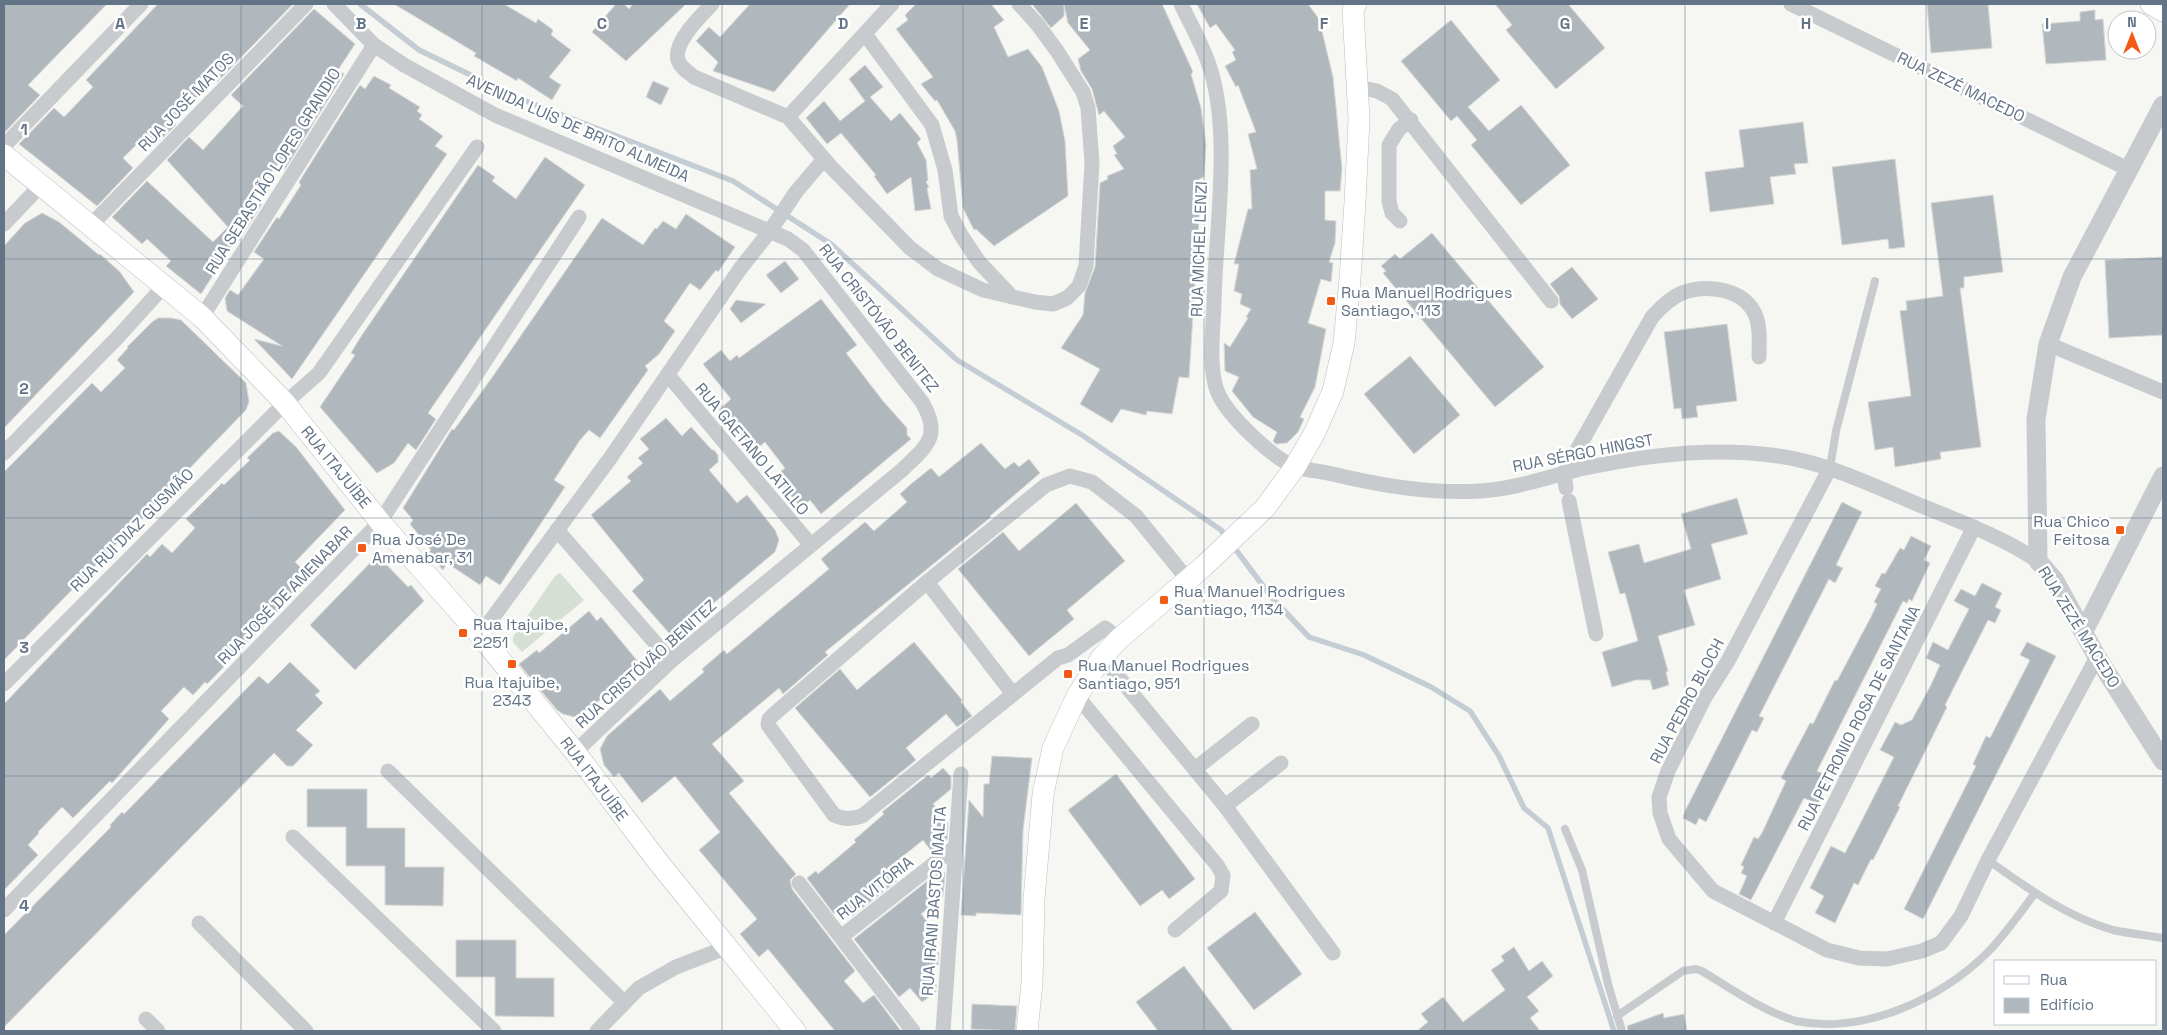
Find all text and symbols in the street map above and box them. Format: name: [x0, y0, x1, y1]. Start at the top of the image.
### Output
north arrow: [2107, 10, 2157, 60]
text: A: [115, 13, 125, 34]
text: B: [356, 13, 366, 34]
text: C: [597, 13, 607, 34]
text: D: [838, 13, 848, 34]
text: E: [1080, 13, 1089, 34]
text: F: [1320, 13, 1329, 34]
text: G: [1560, 13, 1570, 34]
text: H: [1801, 13, 1811, 34]
text: I: [2045, 13, 2049, 34]
text: N: [2127, 13, 2137, 31]
street label: RUA ZEZÉ MACEDO: [1894, 47, 2028, 127]
street label: RUA JOSÉ MATOS: [133, 48, 239, 156]
street label: RUA SEBASTIÃO LOPES GRANDIO: [201, 64, 345, 278]
street label: AVENIDA LUÍS DE BRITO ALMEIDA: [463, 69, 693, 187]
text: 1: [20, 119, 28, 140]
street label: RUA MICHEL LENZI: [1186, 181, 1212, 317]
street label: RUA CRISTÓVÃO BENITEZ: [814, 239, 944, 397]
place label: Rua Manuel Rodrigues Santiago, 113: [1341, 282, 1512, 321]
marker: Rua Manuel Rodrigues Santiago, 113: [1325, 295, 1337, 307]
text: 2: [19, 378, 29, 399]
street label: RUA GAETANO LATILLO: [690, 378, 814, 520]
street label: RUA ITAJUÍBE: [296, 421, 376, 513]
street label: RUA SÉRGO HINGST: [1511, 429, 1655, 477]
street label: RUA RUI DIAZ GUSMÃO: [66, 464, 198, 596]
place label: Rua Chico Feitosa: [2033, 511, 2110, 550]
street label: RUA JOSÉ DE AMENABAR: [213, 521, 357, 669]
marker: Rua Chico Feitosa: [2114, 524, 2126, 536]
place label: Rua José De Amenabar, 31: [372, 529, 473, 568]
marker: Rua José De Amenabar, 31: [356, 542, 368, 554]
street label: RUA ZEZÉ MACEDO: [2033, 562, 2125, 692]
place label: Rua Manuel Rodrigues Santiago, 1134: [1174, 581, 1345, 620]
marker: Rua Manuel Rodrigues Santiago, 1134: [1158, 594, 1170, 606]
street label: RUA CRISTÓVÃO BENITEZ: [571, 595, 721, 733]
street label: RUA PETRONIO ROSA DE SANTANA: [1793, 602, 1925, 834]
place label: Rua Itajuibe, 2251: [473, 614, 568, 653]
marker: Rua Itajuibe, 2251: [457, 627, 469, 639]
street label: RUA PEDRO BLOCH: [1645, 635, 1729, 767]
text: 3: [19, 637, 29, 658]
place label: Rua Manuel Rodrigues Santiago, 951: [1078, 655, 1249, 694]
marker: Rua Itajuibe, 2343: [506, 658, 518, 670]
marker: Rua Manuel Rodrigues Santiago, 951: [1062, 668, 1074, 680]
place label: Rua Itajuibe, 2343: [465, 672, 559, 711]
street label: RUA ITAJUÍBE: [555, 733, 633, 825]
street label: RUA IRANI BASTOS MALTA: [917, 805, 951, 997]
street label: RUA VITÓRIA: [832, 851, 918, 925]
text: 4: [19, 895, 29, 916]
legend: [1994, 960, 2157, 1025]
text: Rua: [2040, 970, 2068, 989]
text: Edifício: [2040, 995, 2094, 1014]

